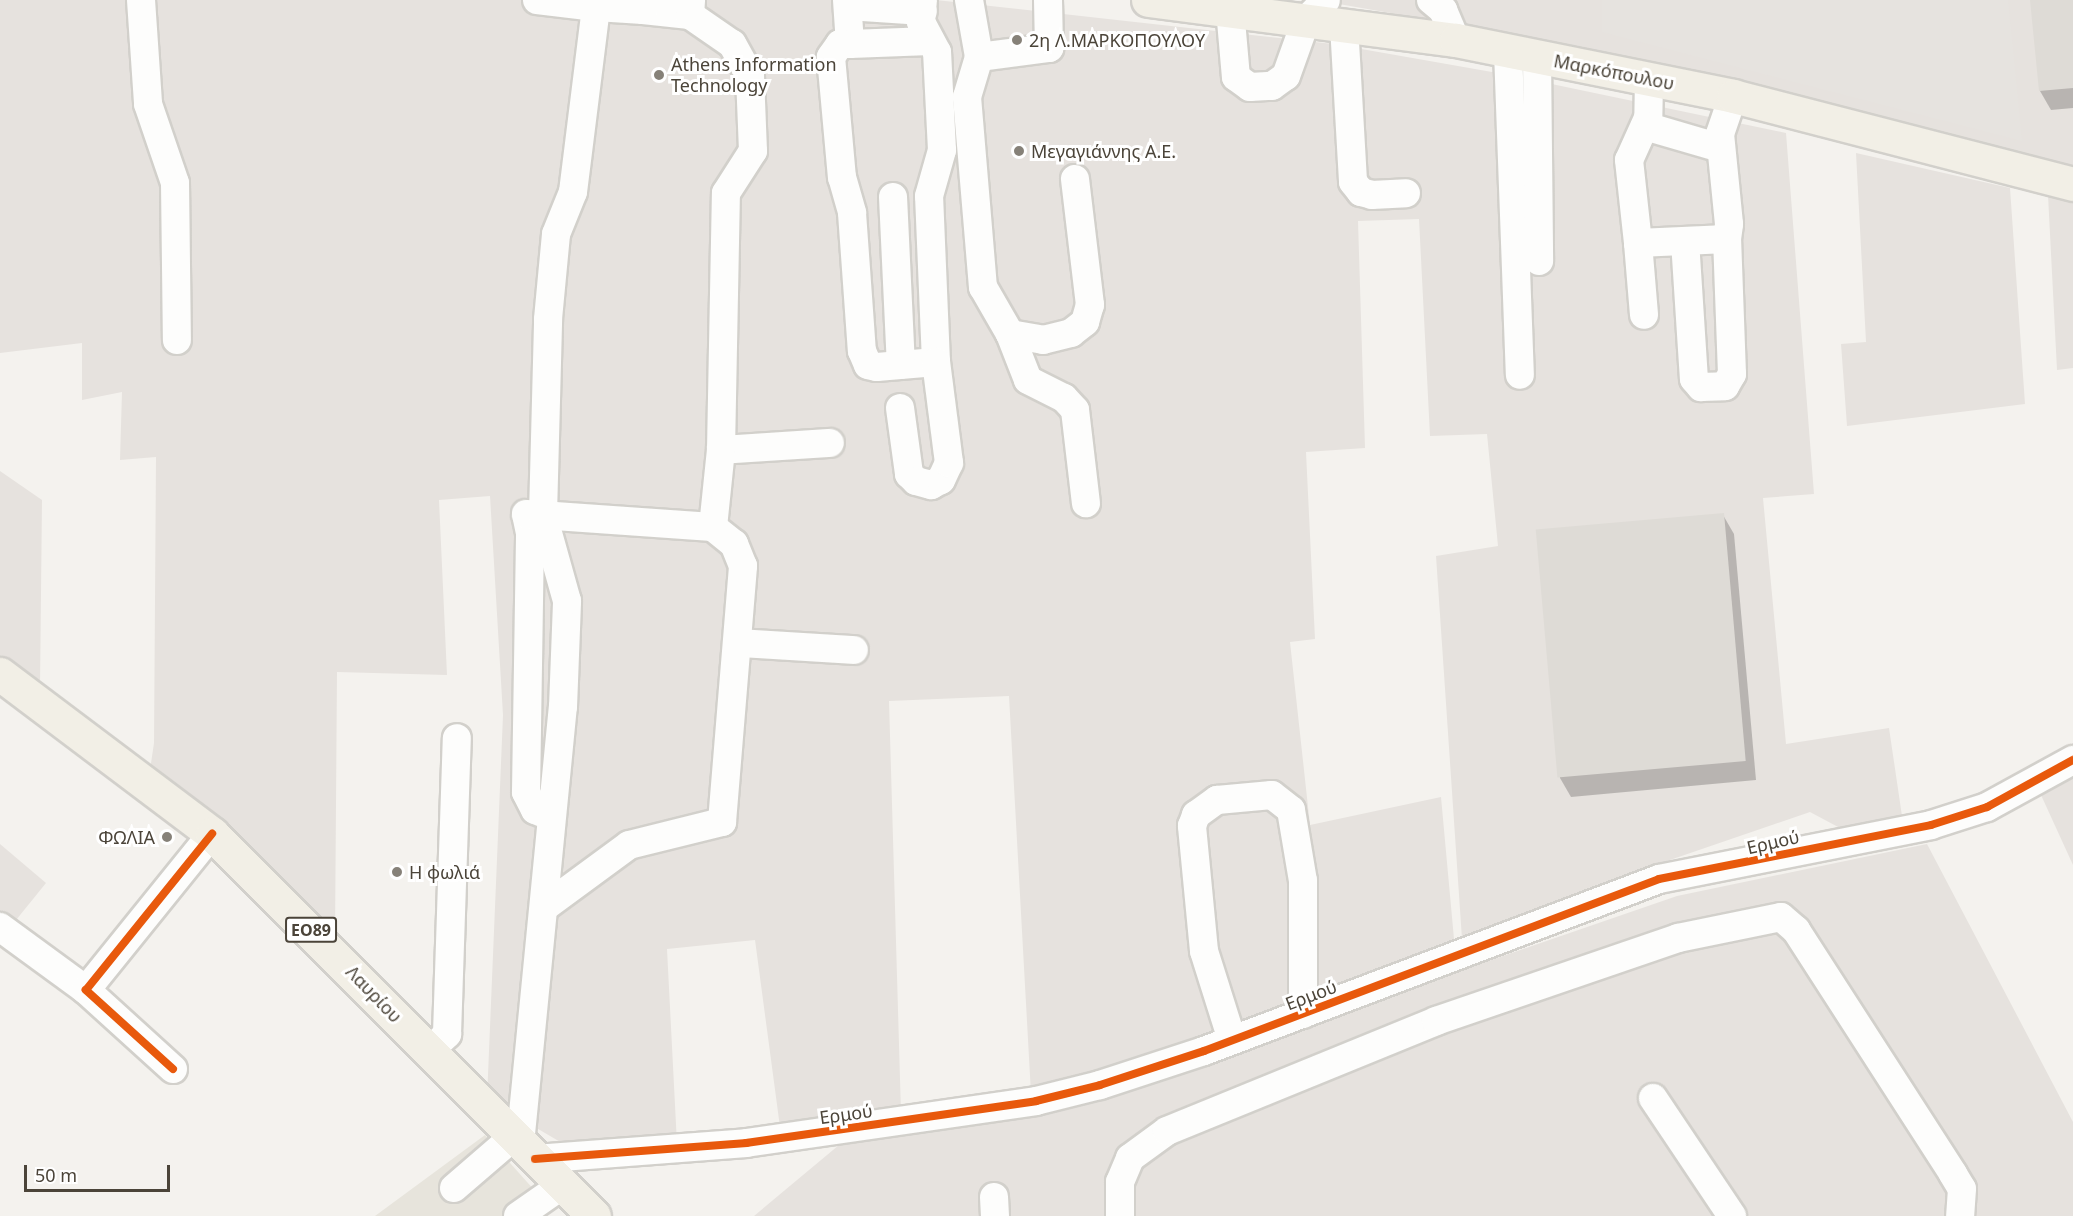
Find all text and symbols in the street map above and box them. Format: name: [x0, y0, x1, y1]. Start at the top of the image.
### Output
place label: 2η Λ.ΜΑΡΚΟΠΟΥΛΟΥ: [1029, 29, 1205, 51]
marker: 2η Λ.ΜΑΡΚΟΠΟΥΛΟΥ: [1010, 33, 1024, 47]
street label: Μαρκόπουλου: [1552, 50, 1676, 94]
place label: Athens Information Technology: [671, 54, 837, 97]
marker: Athens Information Technology: [652, 68, 666, 82]
place label: Μεγαγιάννης Α.Ε.: [1031, 140, 1176, 162]
marker: Μεγαγιάννης Α.Ε.: [1012, 144, 1026, 158]
street label: Ερμού: [1744, 825, 1802, 859]
place label: ΦΩΛΙΑ: [98, 826, 155, 848]
marker: ΦΩΛΙΑ: [160, 830, 174, 844]
place label: Η φωλιά: [409, 861, 480, 883]
marker: Η φωλιά: [390, 865, 404, 879]
road number: ΕΟ89: [284, 917, 338, 943]
street label: Λαυρίου: [342, 961, 406, 1027]
street label: Ερμού: [1282, 975, 1340, 1015]
street label: Ερμού: [818, 1100, 874, 1128]
scale bar: [27, 1153, 172, 1191]
text: 50 m: [35, 1163, 77, 1187]

